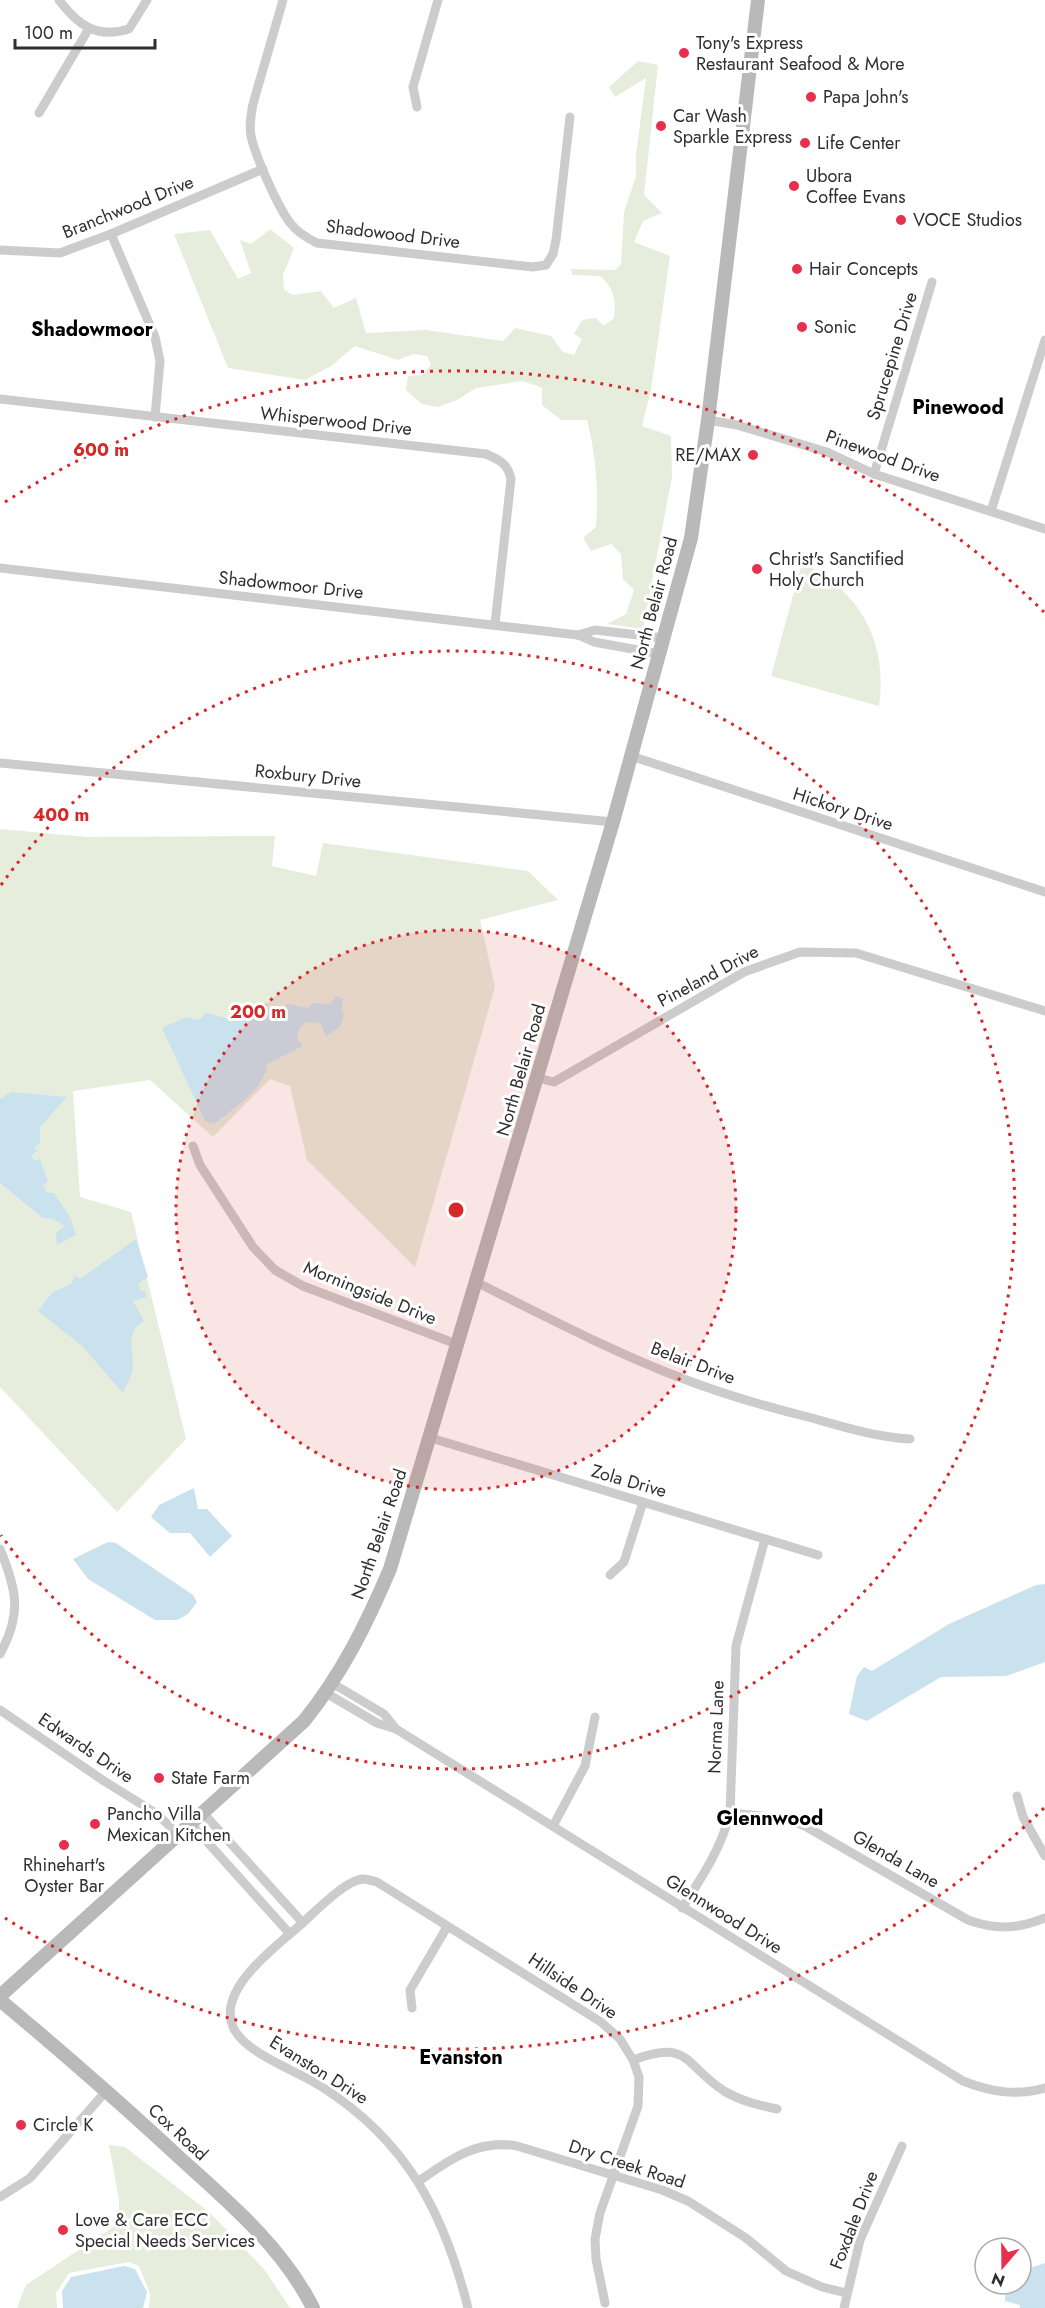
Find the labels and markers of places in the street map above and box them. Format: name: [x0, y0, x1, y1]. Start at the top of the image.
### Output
place label: Tony's Express Restaurant Seafood & More: [696, 30, 904, 77]
marker: Tony's Express Restaurant Seafood & More: [677, 46, 691, 60]
place label: Papa John's: [823, 84, 908, 110]
marker: Papa John's: [804, 90, 818, 104]
place label: Car Wash Sparkle Express: [673, 103, 792, 150]
marker: Car Wash Sparkle Express: [654, 119, 668, 133]
place label: Life Center: [817, 130, 901, 156]
marker: Life Center: [798, 136, 812, 150]
place label: Ubora Coffee Evans: [806, 163, 906, 210]
marker: Ubora Coffee Evans: [787, 179, 801, 193]
place label: VOCE Studios: [913, 207, 1022, 233]
marker: VOCE Studios: [894, 213, 908, 227]
place label: Hair Concepts: [809, 256, 918, 282]
marker: Hair Concepts: [790, 262, 804, 276]
place label: Sonic: [814, 314, 856, 340]
marker: Sonic: [795, 320, 809, 334]
place label: RE/MAX: [675, 442, 741, 468]
marker: RE/MAX: [746, 448, 760, 462]
place label: Christ's Sanctified Holy Church: [769, 546, 904, 593]
marker: Christ's Sanctified Holy Church: [750, 562, 764, 576]
centre of rings: [446, 1200, 466, 1220]
place label: State Farm: [171, 1765, 250, 1791]
marker: State Farm: [152, 1771, 166, 1785]
place label: Pancho Villa Mexican Kitchen: [107, 1801, 231, 1848]
marker: Pancho Villa Mexican Kitchen: [88, 1817, 102, 1831]
marker: Rhinehart's Oyster Bar: [57, 1838, 71, 1852]
place label: Rhinehart's Oyster Bar: [23, 1852, 105, 1899]
place label: Circle K: [33, 2112, 94, 2138]
marker: Circle K: [14, 2118, 28, 2132]
place label: Love & Care ECC Special Needs Services: [75, 2207, 255, 2254]
marker: Love & Care ECC Special Needs Services: [56, 2223, 70, 2237]

